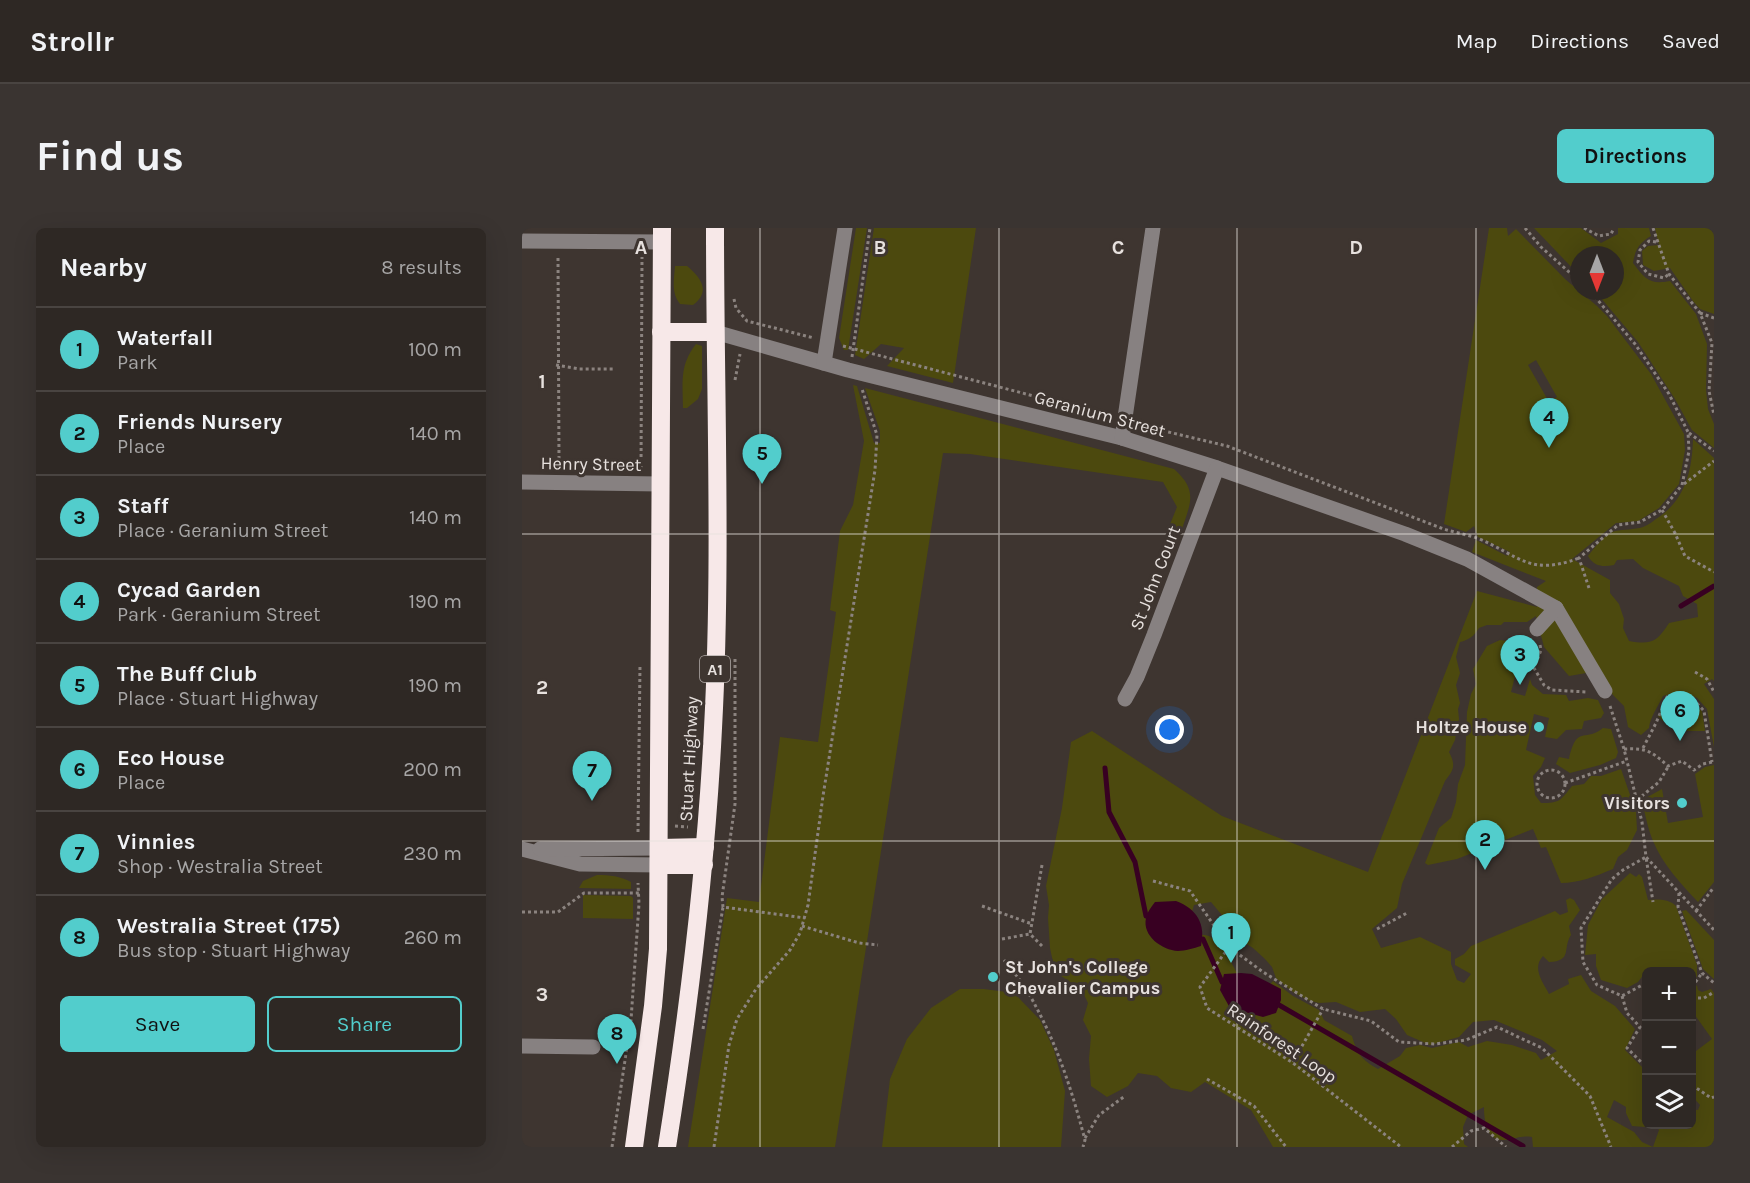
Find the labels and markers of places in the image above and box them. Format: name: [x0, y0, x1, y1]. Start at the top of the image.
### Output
pin: 4: [1530, 398, 1568, 448]
pin: 5: [742, 434, 782, 484]
pin: 3: [1500, 636, 1540, 685]
pin: 6: [1660, 692, 1700, 741]
place label: Holtze House: [1415, 716, 1527, 738]
marker: Holtze House: [1532, 720, 1546, 734]
pin: 7: [572, 752, 612, 801]
place label: Visitors: [1604, 792, 1670, 814]
marker: Visitors: [1675, 796, 1689, 810]
pin: 2: [1466, 820, 1504, 870]
pin: 1: [1212, 914, 1250, 963]
place label: St John's College Chevalier Campus: [1005, 956, 1160, 999]
marker: St John's College Chevalier Campus: [986, 970, 1000, 984]
pin: 8: [598, 1014, 637, 1064]

